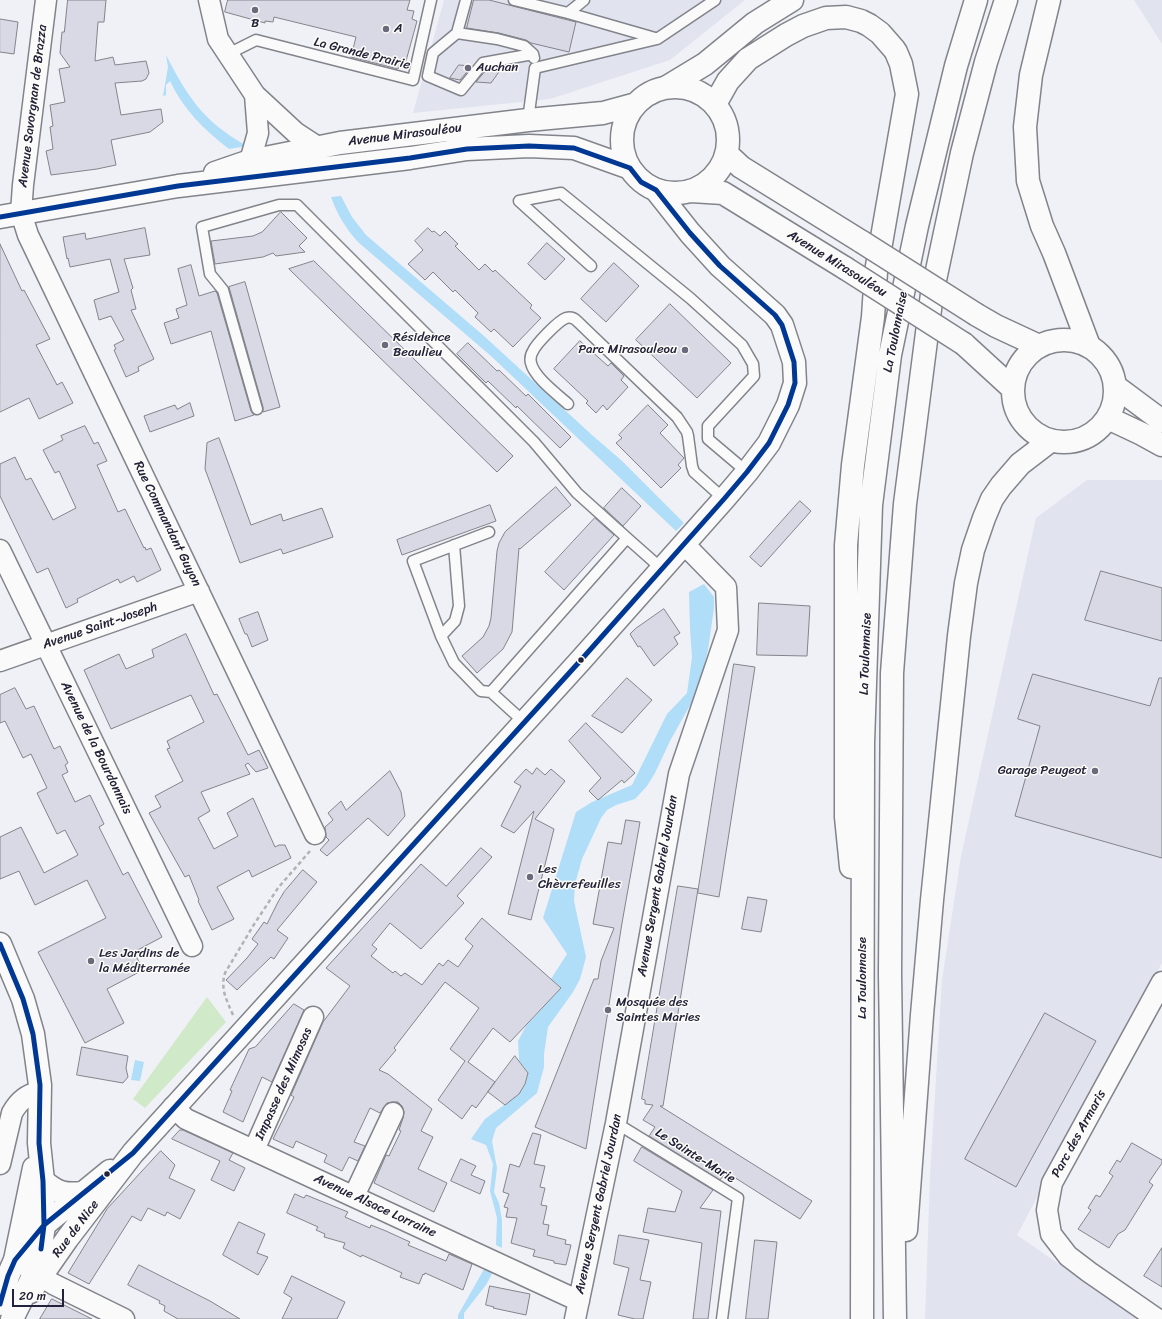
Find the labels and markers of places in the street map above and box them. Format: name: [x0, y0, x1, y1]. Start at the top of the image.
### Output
marker: B: [250, 5, 260, 15]
place label: B: [251, 16, 259, 32]
place label: A: [394, 21, 403, 37]
marker: A: [381, 24, 391, 34]
place label: Auchan: [476, 60, 518, 76]
marker: Auchan: [463, 63, 473, 73]
place label: Résidence Beaulieu: [393, 330, 450, 361]
marker: Résidence Beaulieu: [380, 340, 390, 350]
place label: Parc Mirasouleou: [578, 342, 677, 358]
marker: Parc Mirasouleou: [680, 345, 690, 355]
unlabelled marker: [576, 655, 586, 665]
place label: Garage Peugeot: [998, 763, 1087, 779]
marker: Garage Peugeot: [1090, 766, 1100, 776]
place label: Les Chèvrefeuilles: [538, 862, 621, 893]
marker: Les Chèvrefeuilles: [525, 872, 535, 882]
place label: Les Jardins de la Méditerranée: [99, 946, 190, 977]
marker: Les Jardins de la Méditerranée: [86, 956, 96, 966]
place label: Mosquée des Saintes Maries: [616, 995, 700, 1026]
marker: Mosquée des Saintes Maries: [603, 1005, 613, 1015]
unlabelled marker: [102, 1169, 112, 1179]

